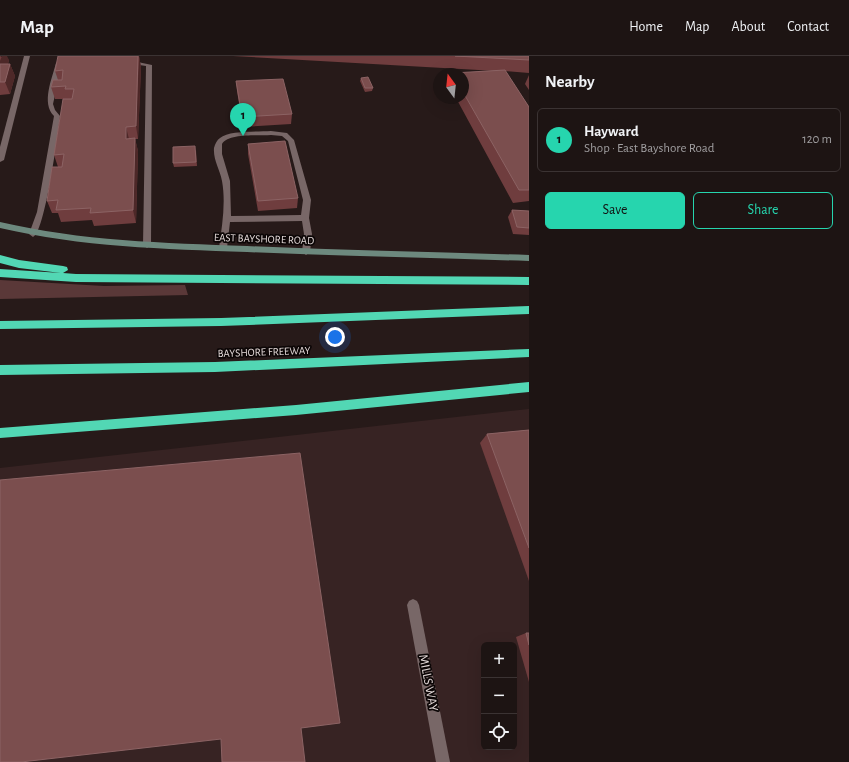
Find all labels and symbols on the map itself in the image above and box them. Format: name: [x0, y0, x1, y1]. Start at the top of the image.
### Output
north arrow: [433, 68, 469, 104]
pin: 1: [230, 103, 256, 136]
street label: EAST BAYSHORE ROAD: [214, 232, 314, 246]
your location: [325, 327, 345, 347]
street label: BAYSHORE FREEWAY: [217, 345, 311, 359]
street label: MILLS WAY: [416, 653, 440, 713]

